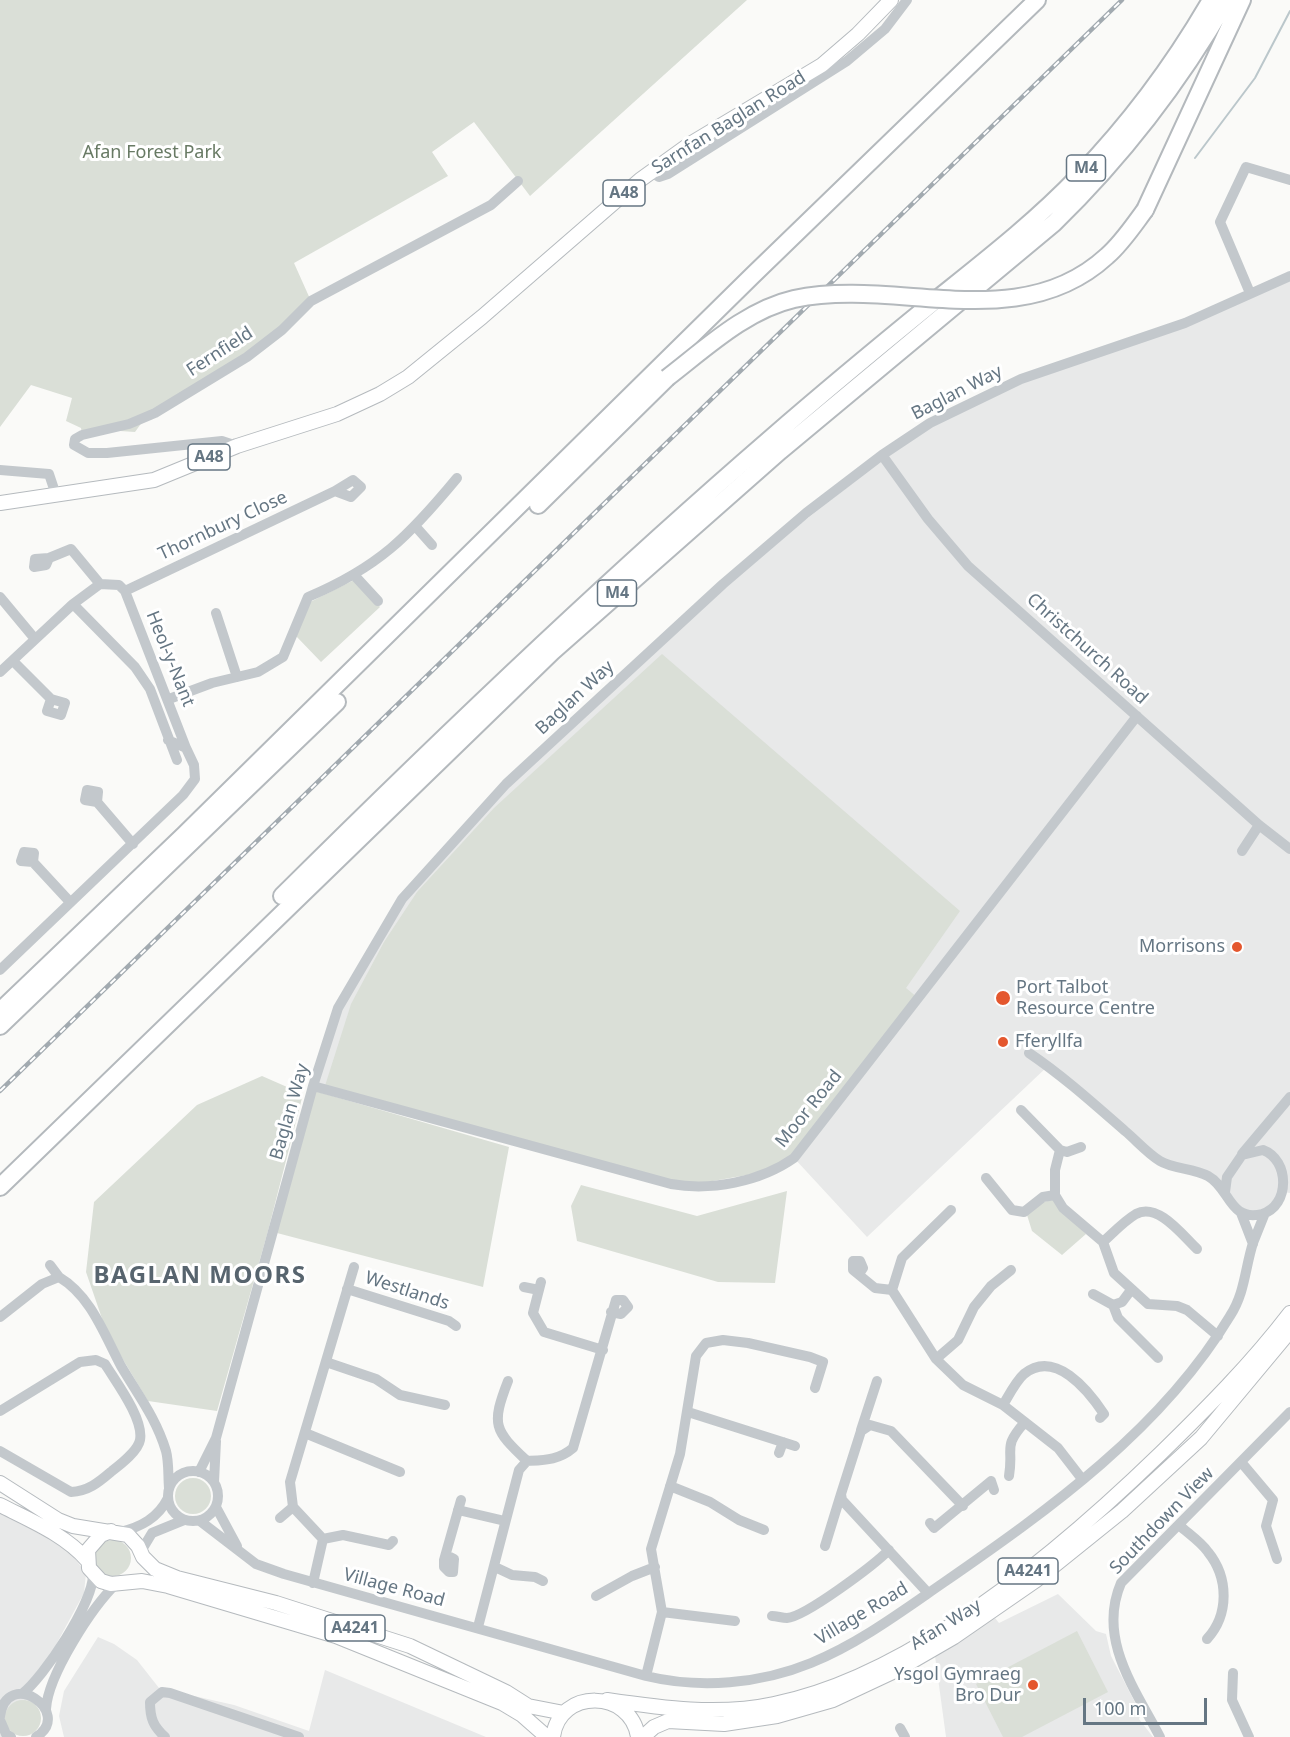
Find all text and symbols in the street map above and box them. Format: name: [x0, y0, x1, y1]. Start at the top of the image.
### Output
street label: Sarnfan Baglan Road: [648, 67, 810, 179]
park label: Afan Forest Park: [83, 142, 221, 164]
road number: M4: [1066, 155, 1106, 181]
road number: A48: [603, 180, 645, 206]
street label: Fernfield: [183, 323, 257, 381]
street label: Baglan Way: [908, 361, 1006, 425]
road number: A48: [188, 444, 230, 470]
street label: Thornbury Close: [155, 487, 291, 565]
road number: M4: [598, 580, 636, 606]
street label: Christchurch Road: [1022, 589, 1152, 709]
street label: Heol-y-Nant: [141, 608, 199, 710]
street label: Baglan Way: [531, 656, 619, 740]
place label: Morrisons: [1139, 936, 1225, 958]
marker: Morrisons: [1230, 940, 1244, 954]
place label: Port Talbot Resource Centre: [1016, 977, 1155, 1020]
marker: Port Talbot Resource Centre: [994, 989, 1012, 1007]
place label: Fferyllfa: [1015, 1031, 1083, 1053]
marker: Fferyllfa: [996, 1035, 1010, 1049]
street label: Baglan Way: [266, 1061, 314, 1163]
street label: Moor Road: [771, 1066, 847, 1152]
district label: BAGLAN MOORS: [94, 1262, 306, 1290]
street label: Westlands: [362, 1267, 452, 1315]
street label: Southdown View: [1105, 1463, 1219, 1579]
road number: A4241: [998, 1558, 1058, 1584]
street label: Village Road: [341, 1564, 447, 1612]
street label: Village Road: [812, 1578, 912, 1650]
street label: Afan Way: [907, 1595, 985, 1655]
road number: A4241: [325, 1615, 385, 1641]
place label: Ysgol Gymraeg Bro Dur: [894, 1664, 1021, 1706]
marker: Ysgol Gymraeg Bro Dur: [1026, 1678, 1040, 1692]
scale bar: [1086, 1686, 1210, 1724]
text: 100 m: [1094, 1696, 1146, 1720]

